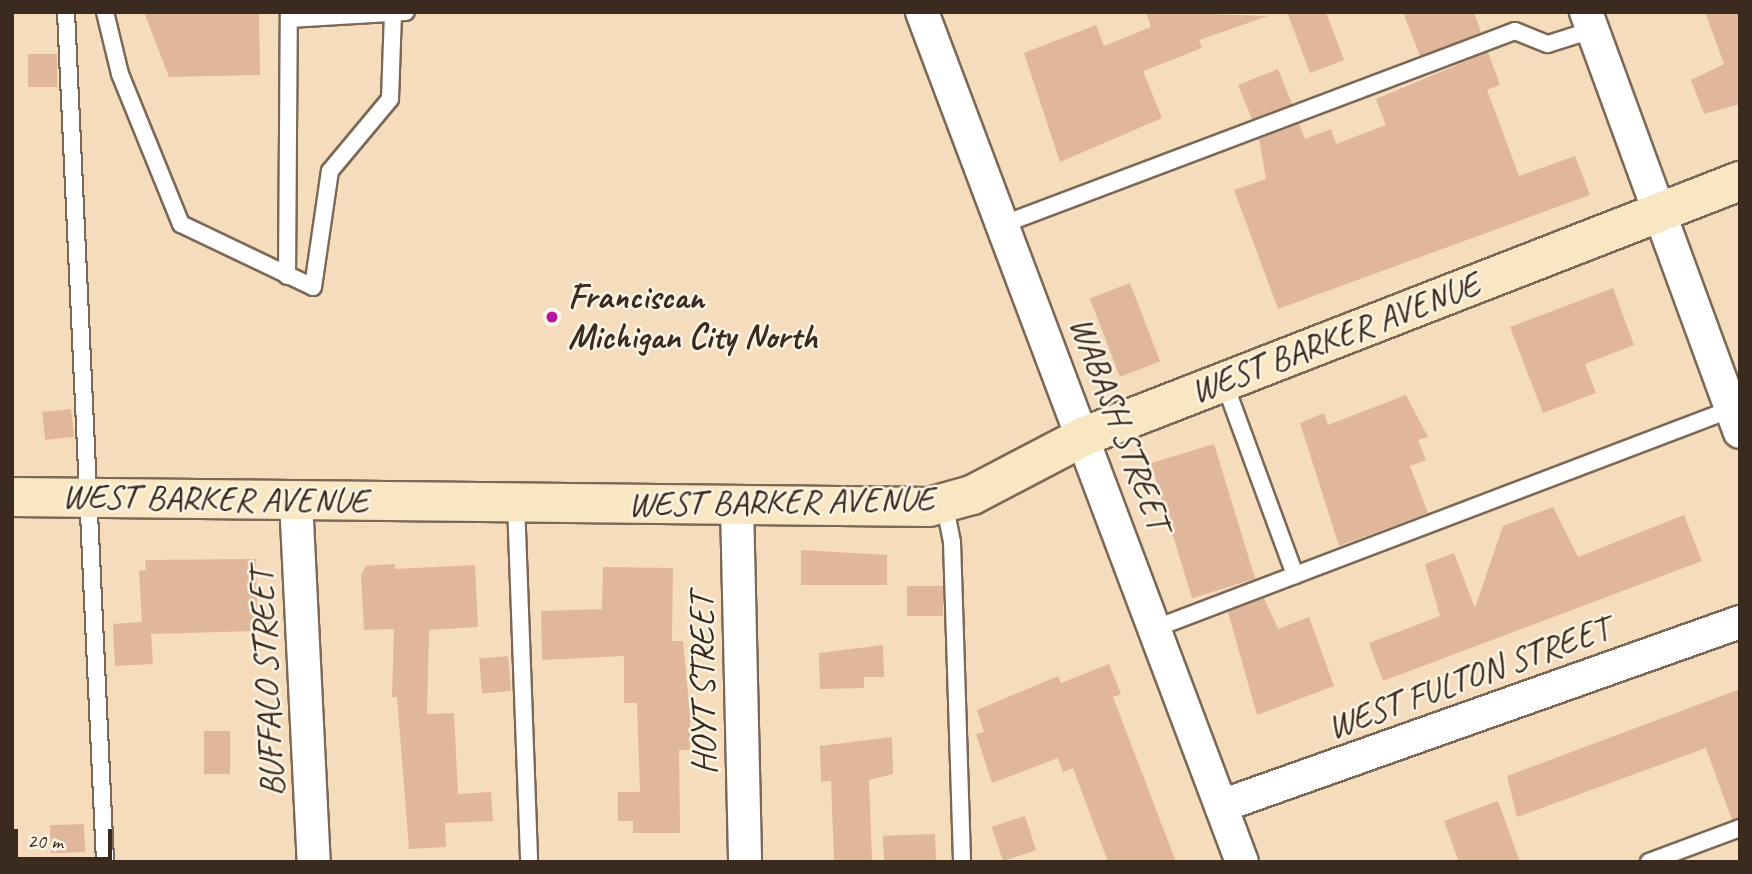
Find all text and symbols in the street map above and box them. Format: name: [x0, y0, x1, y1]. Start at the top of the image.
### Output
street label: WEST BARKER AVENUE: [1184, 263, 1486, 413]
place label: Franciscan Michigan City North: [568, 276, 819, 358]
marker: Franciscan Michigan City North: [542, 307, 562, 327]
street label: WABASH STREET: [1060, 311, 1180, 535]
street label: WEST BARKER AVENUE: [61, 475, 369, 523]
street label: WEST BARKER AVENUE: [627, 478, 935, 526]
street label: BUFFALO STREET: [240, 569, 294, 797]
street label: HOYT STREET: [680, 593, 726, 775]
street label: WEST FULTON STREET: [1322, 608, 1614, 748]
scale bar: [18, 814, 116, 858]
text: 20 m: [27, 828, 63, 854]

